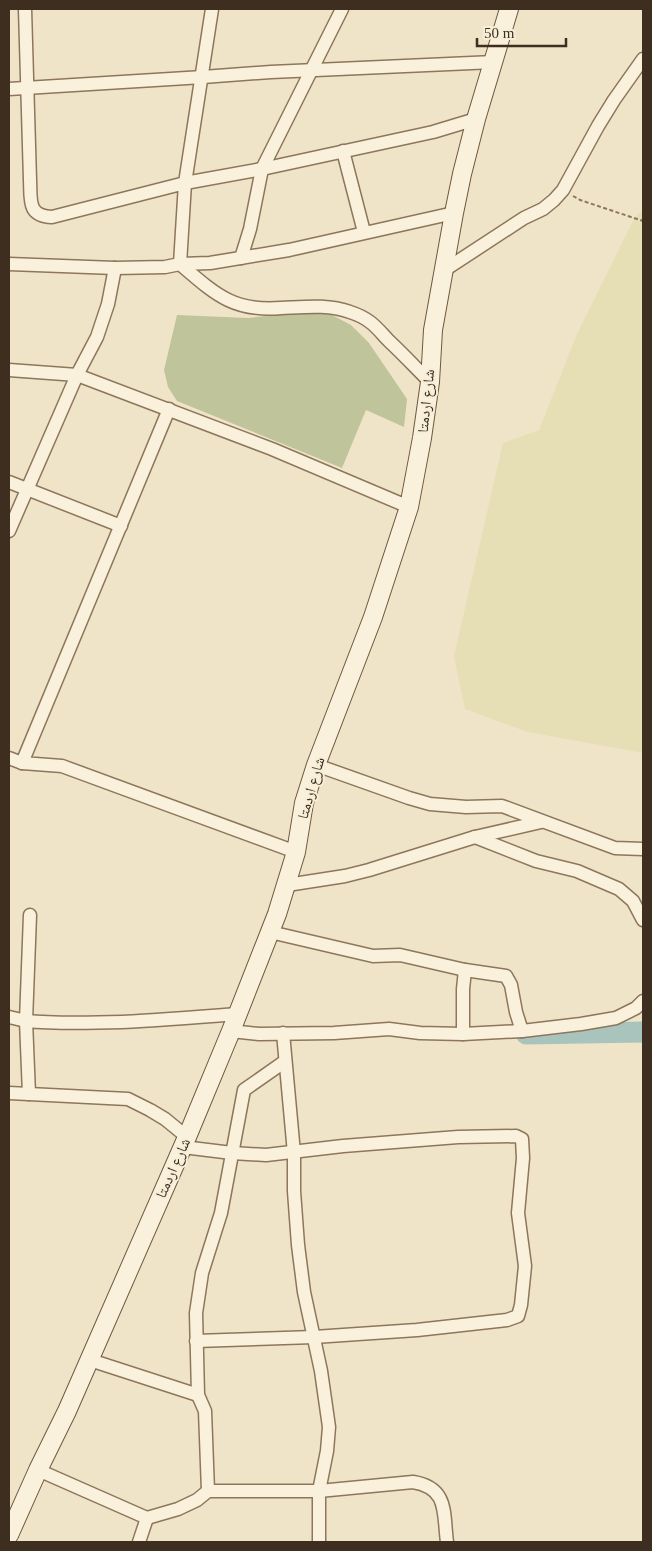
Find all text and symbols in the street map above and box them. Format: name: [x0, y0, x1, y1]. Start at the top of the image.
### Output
scale bar: [477, 15, 566, 47]
text: 50 m: [484, 25, 515, 41]
street label: شارع اردمتا: [415, 368, 439, 434]
street label: شارع اردمتا: [295, 755, 329, 821]
street label: شارع اردمتا: [153, 1135, 195, 1201]

